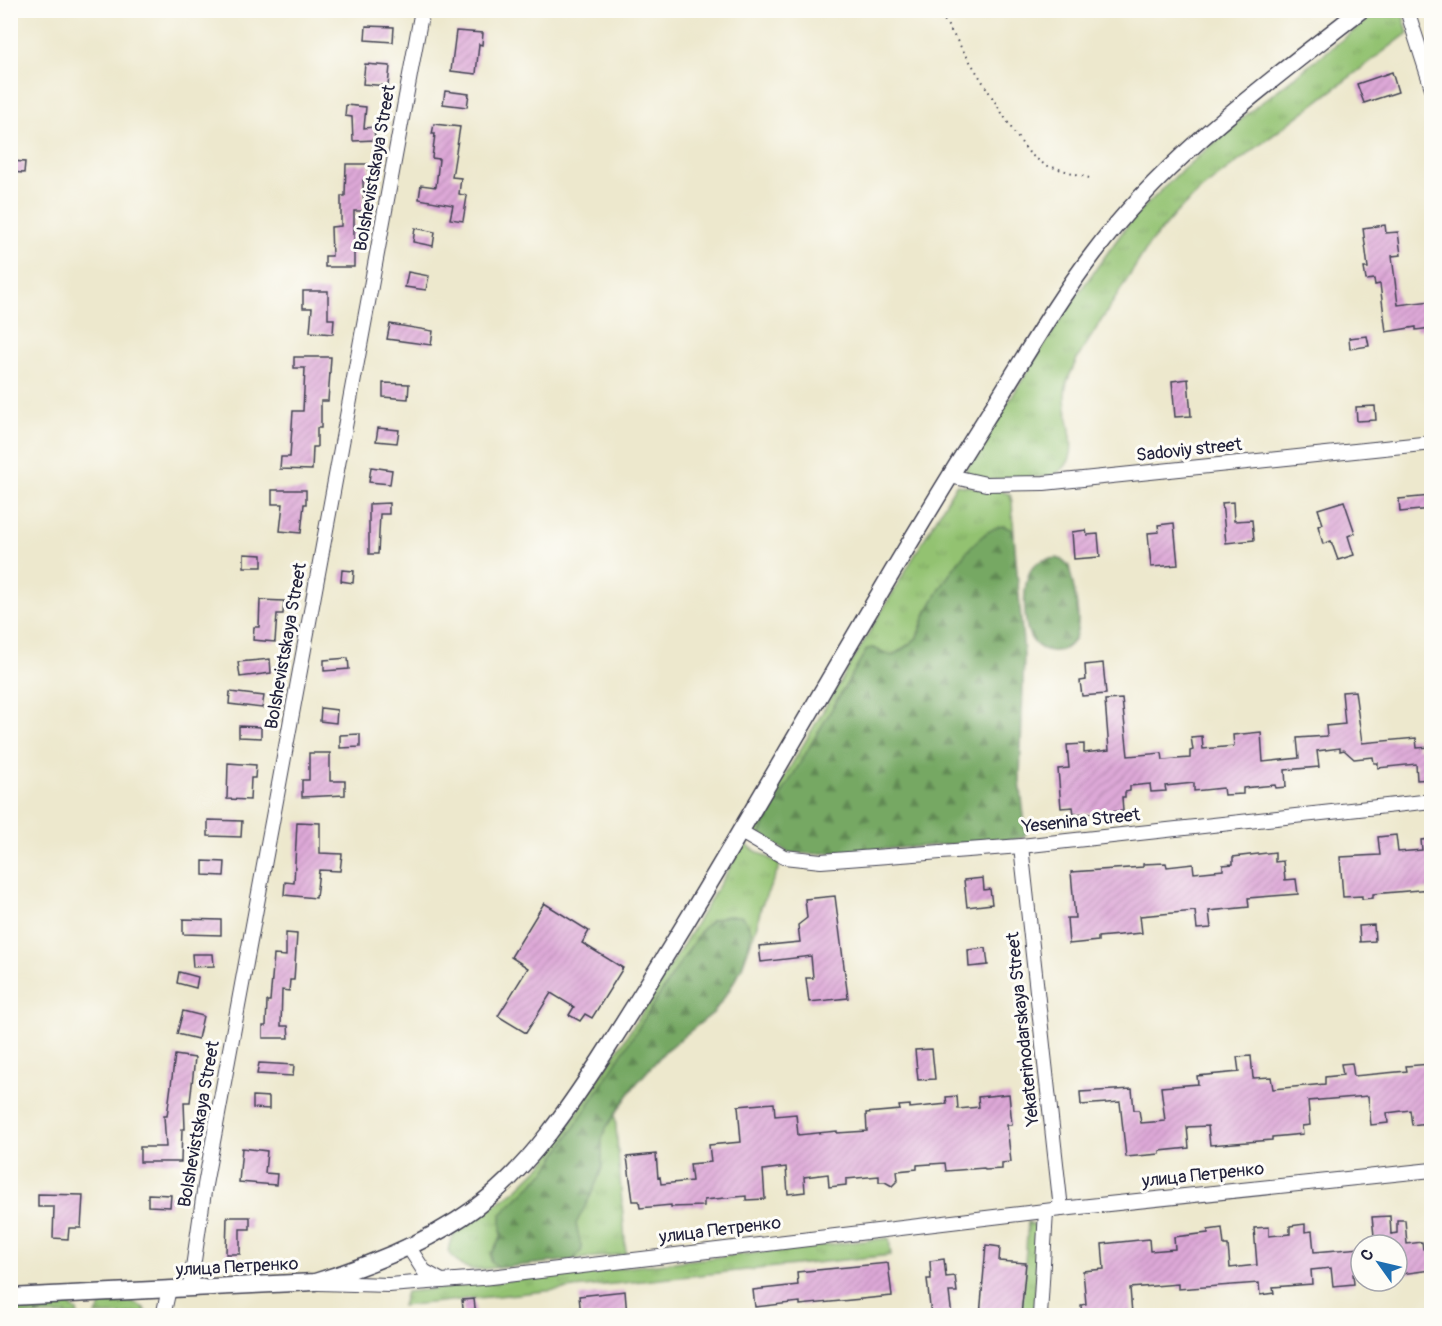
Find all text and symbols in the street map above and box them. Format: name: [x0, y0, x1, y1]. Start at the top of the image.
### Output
street label: Bolshevistskaya Street: [349, 82, 401, 253]
street label: Sadoviy street: [1135, 433, 1244, 467]
street label: Bolshevistskaya Street: [260, 560, 312, 731]
street label: Yesenina Street: [1020, 803, 1142, 839]
street label: Yekaterinodarskaya Street: [1001, 930, 1045, 1128]
street label: Bolshevistskaya Street: [173, 1038, 225, 1209]
street label: улица Петренко: [1140, 1157, 1266, 1193]
street label: улица Петренко: [657, 1211, 783, 1249]
north arrow: [1349, 1233, 1409, 1293]
text: С: [1356, 1245, 1379, 1265]
street label: улица Петренко: [174, 1252, 299, 1282]

